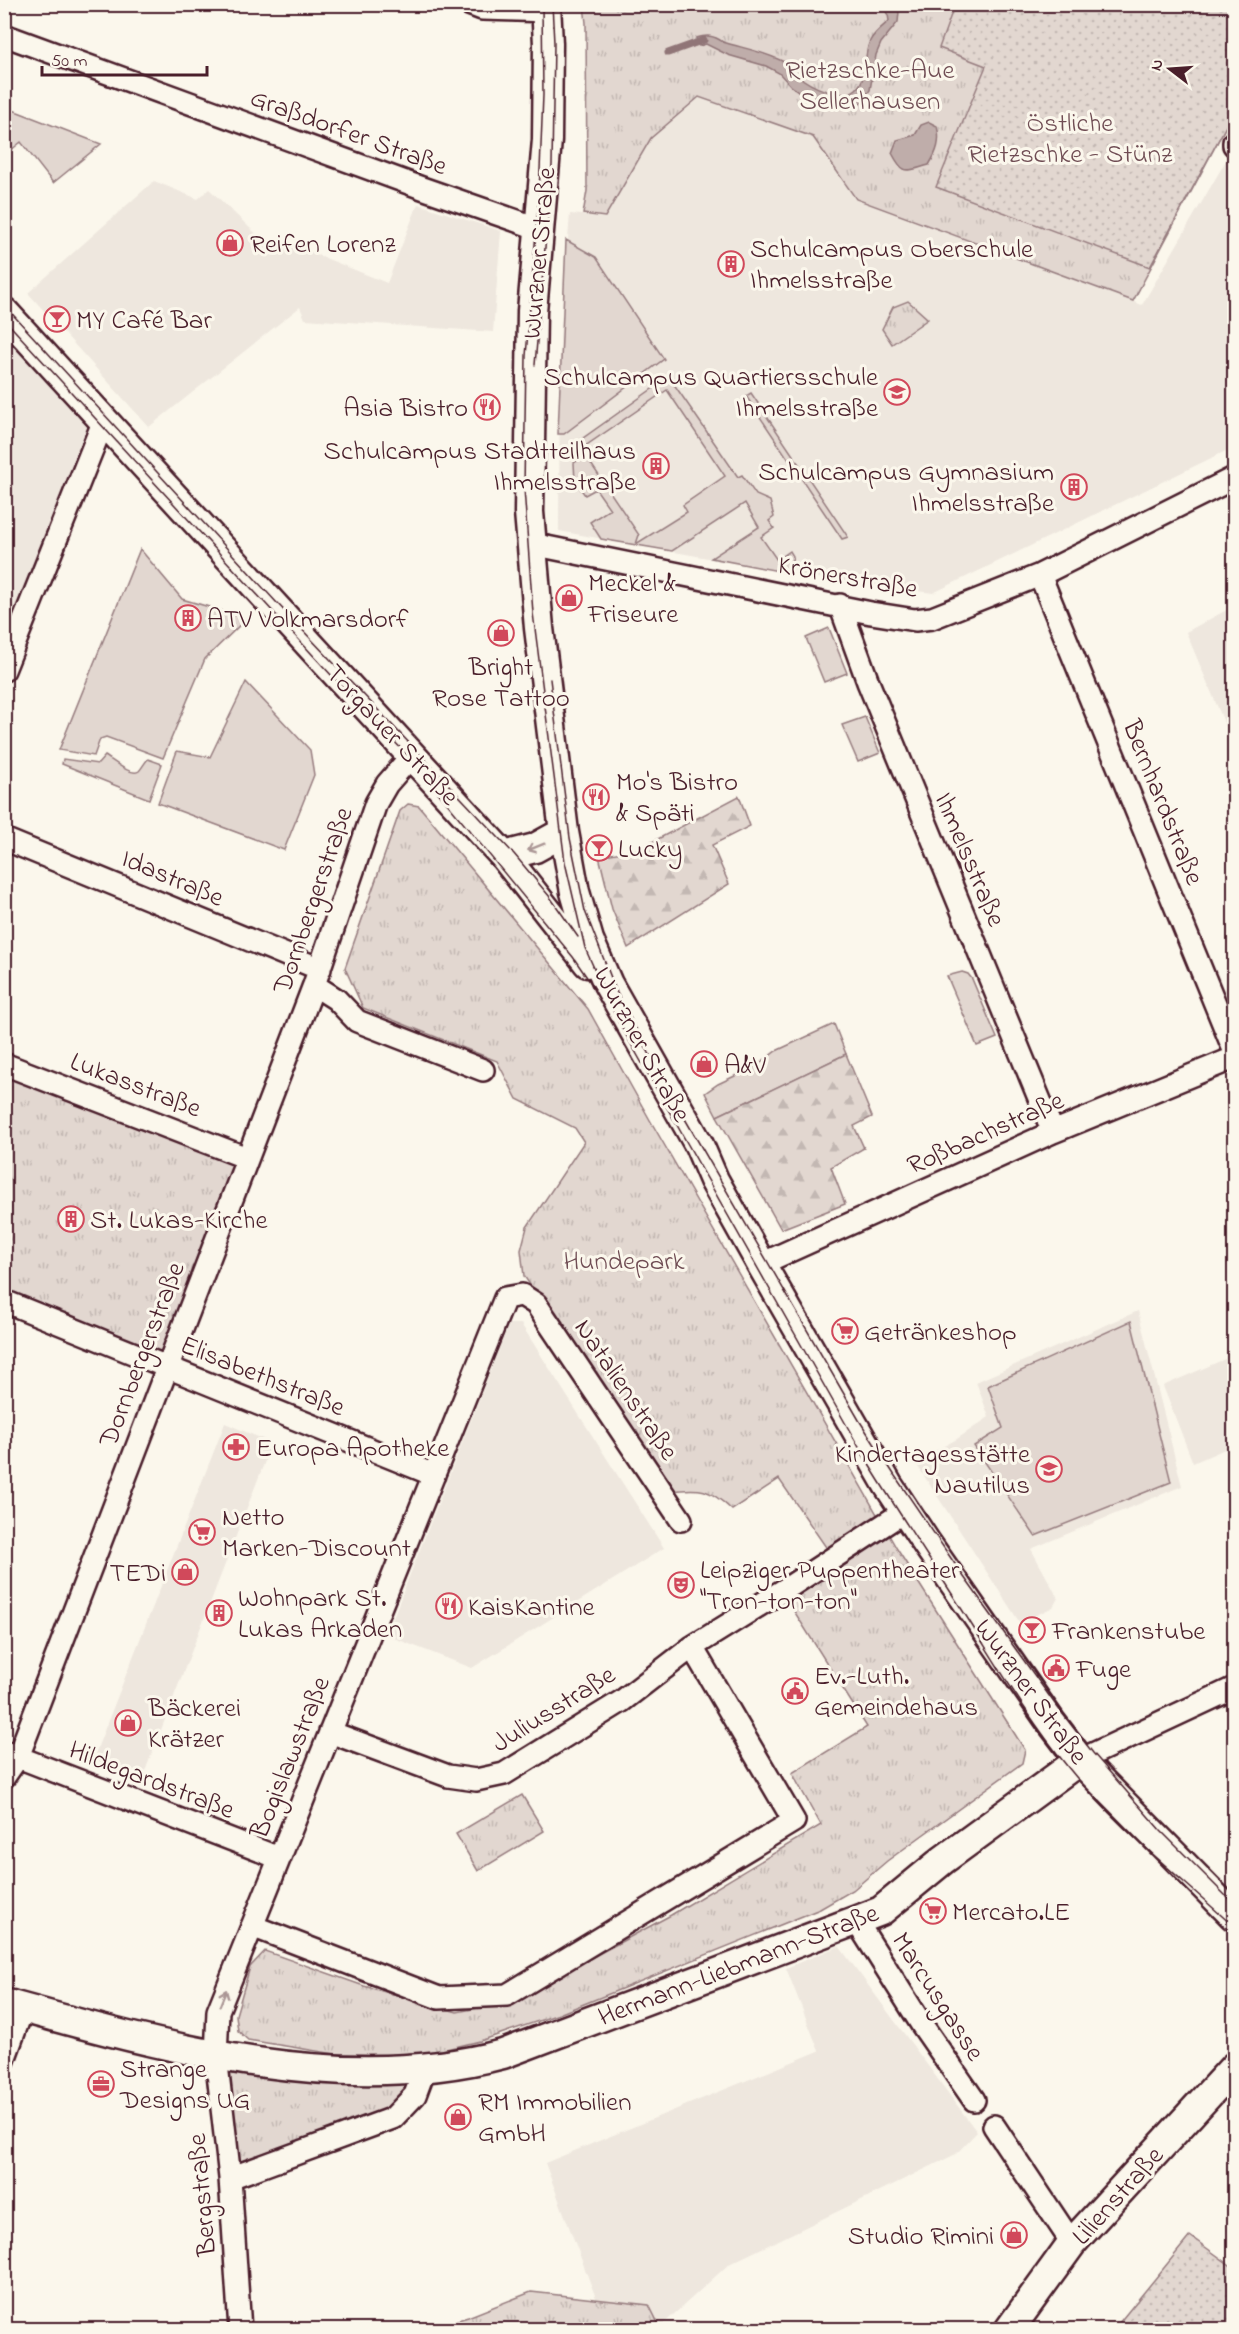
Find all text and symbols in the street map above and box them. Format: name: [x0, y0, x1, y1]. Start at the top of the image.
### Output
scale bar: [42, 39, 207, 77]
north arrow: [1140, 39, 1200, 99]
text: 50 m: [51, 49, 88, 75]
park label: Rietzschke-Aue Sellerhausen: [786, 52, 955, 122]
text: N: [1145, 56, 1171, 74]
street label: Graßdorfer Straße: [244, 80, 453, 187]
park label: Östliche Rietzschke - Stünz: [968, 105, 1173, 175]
street label: Wurzner Straße: [514, 165, 567, 341]
place label: Reifen Lorenz: [250, 226, 396, 265]
shop icon: Reifen Lorenz: [215, 228, 245, 258]
place label: Schulcampus Oberschule Ihmelsstraße: [750, 231, 1034, 301]
building icon: Schulcampus Oberschule Ihmelsstraße: [716, 249, 746, 279]
place label: MY Café Bar: [76, 302, 212, 341]
bar icon: MY Café Bar: [42, 304, 72, 334]
place label: Schulcampus Quartiersschule Ihmelsstraße: [544, 359, 879, 429]
school or university icon: Schulcampus Quartiersschule Ihmelsstraße: [882, 377, 912, 407]
place label: Asia Bistro: [343, 390, 468, 429]
restaurant icon: Asia Bistro: [472, 392, 502, 422]
place label: Schulcampus Stadtteilhaus Ihmelsstraße: [324, 433, 637, 503]
building icon: Schulcampus Stadtteilhaus Ihmelsstraße: [641, 451, 671, 481]
place label: Schulcampus Gymnasium Ihmelsstraße: [758, 454, 1055, 524]
building icon: Schulcampus Gymnasium Ihmelsstraße: [1059, 472, 1089, 502]
street label: Krönerstraße: [775, 547, 921, 610]
place label: Meckel & Friseure: [587, 565, 679, 635]
shop icon: Meckel & Friseure: [554, 583, 584, 613]
place label: ATV Volkmarsdorf: [207, 601, 409, 640]
building icon: ATV Volkmarsdorf: [173, 603, 203, 633]
shop icon: Bright Rose Tattoo: [486, 618, 516, 648]
place label: Bright Rose Tattoo: [432, 649, 570, 719]
street label: Torgauer Straße: [315, 656, 468, 816]
street label: Bernhardstraße: [1110, 714, 1213, 892]
place label: Mo's Bistro & Späti: [616, 764, 738, 834]
restaurant icon: Mo's Bistro & Späti: [581, 782, 611, 812]
street label: Ihmelsstraße: [923, 787, 1015, 934]
street label: Dornbergerstraße: [264, 801, 365, 1000]
place label: Lucky: [618, 831, 682, 870]
bar icon: Lucky: [584, 833, 614, 863]
street label: Idastraße: [115, 840, 230, 919]
one-way arrow: [527, 843, 545, 854]
street label: Wurzner Straße: [582, 961, 700, 1131]
street label: Lukasstraße: [64, 1043, 207, 1129]
place label: A&V: [724, 1047, 766, 1086]
shop icon: A&V: [689, 1049, 719, 1079]
street label: Roßbachstraße: [901, 1082, 1071, 1186]
place label: St. Lukas-Kirche: [90, 1202, 268, 1241]
building icon: St. Lukas-Kirche: [56, 1204, 86, 1234]
park label: Hundepark: [563, 1243, 685, 1282]
street label: Dornbergerstraße: [90, 1256, 197, 1454]
street label: Natalienstraße: [563, 1312, 687, 1470]
place label: Getränkeshop: [864, 1314, 1017, 1353]
supermarket icon: Getränkeshop: [830, 1316, 860, 1346]
street label: Elisabethstraße: [174, 1327, 351, 1428]
place label: Europa Apotheke: [256, 1430, 450, 1469]
pharmacy icon: Europa Apotheke: [221, 1432, 251, 1462]
place label: Kindertagesstätte Nautilus: [835, 1436, 1031, 1506]
school or university icon: Kindertagesstätte Nautilus: [1034, 1454, 1064, 1484]
place label: Netto Marken-Discount: [222, 1499, 411, 1569]
supermarket icon: Netto Marken-Discount: [187, 1517, 217, 1547]
place label: Leipziger Puppentheater "Tron-ton-ton": [700, 1552, 960, 1622]
place label: TEDi: [109, 1555, 166, 1594]
shop icon: TEDi: [170, 1557, 200, 1587]
theatre icon: Leipziger Puppentheater "Tron-ton-ton": [666, 1570, 696, 1600]
place label: Wohnpark St. Lukas Arkaden: [238, 1580, 402, 1650]
place label: KaisKantine: [468, 1589, 596, 1628]
restaurant icon: KaisKantine: [434, 1591, 464, 1621]
building icon: Wohnpark St. Lukas Arkaden: [204, 1598, 234, 1628]
street label: Wurzner Straße: [964, 1611, 1097, 1774]
place label: Frankenstube: [1051, 1613, 1206, 1652]
bar icon: Frankenstube: [1017, 1615, 1047, 1645]
place label: Fuge: [1075, 1651, 1132, 1690]
public building icon: Fuge: [1041, 1653, 1071, 1683]
street label: Juliusstraße: [485, 1656, 624, 1763]
place label: Ev.-Luth. Gemeindehaus: [814, 1658, 978, 1728]
street label: Bogislawstraße: [241, 1670, 342, 1846]
public building icon: Ev.-Luth. Gemeindehaus: [780, 1676, 810, 1706]
place label: Bäckerei Krätzer: [147, 1690, 241, 1760]
shop icon: Bäckerei Krätzer: [113, 1708, 143, 1738]
street label: Hildegardstraße: [63, 1732, 240, 1831]
place label: Mercato.LE: [952, 1894, 1070, 1933]
street label: Hermann-Liebmann-Straße: [593, 1895, 886, 2038]
supermarket icon: Mercato.LE: [918, 1896, 948, 1926]
street label: Marcusgasse: [881, 1925, 994, 2070]
one-way arrow: [219, 1990, 230, 2008]
place label: Strange Designs UG: [119, 2051, 250, 2121]
office icon: Strange Designs UG: [86, 2069, 116, 2099]
place label: RM Immobilien GmbH: [478, 2084, 631, 2154]
shop icon: RM Immobilien GmbH: [443, 2102, 473, 2132]
street label: Bergstraße: [179, 2131, 228, 2259]
street label: Lilienstraße: [1064, 2138, 1175, 2255]
place label: Studio Rimini: [848, 2218, 994, 2257]
shop icon: Studio Rimini: [999, 2220, 1029, 2250]

